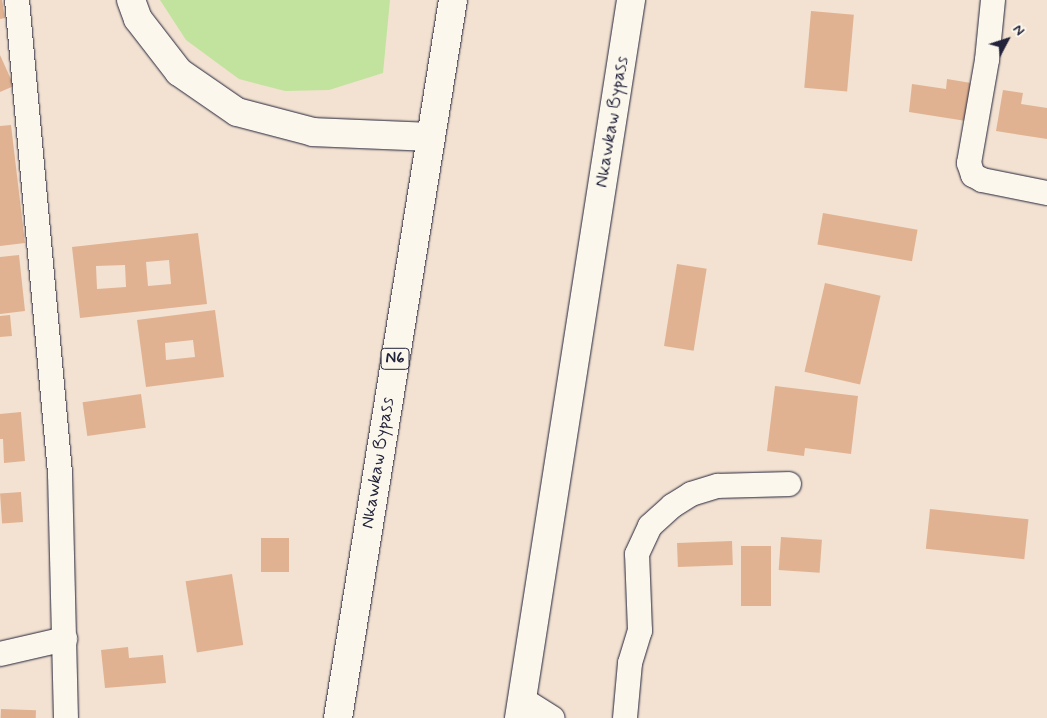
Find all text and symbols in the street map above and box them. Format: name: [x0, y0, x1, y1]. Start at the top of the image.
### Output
north arrow: [982, 15, 1032, 65]
text: N: [1009, 21, 1028, 40]
street label: Nkawkaw Bypass: [591, 55, 633, 189]
road number: N6: [380, 346, 410, 372]
street label: Nkawkaw Bypass: [357, 396, 399, 530]

